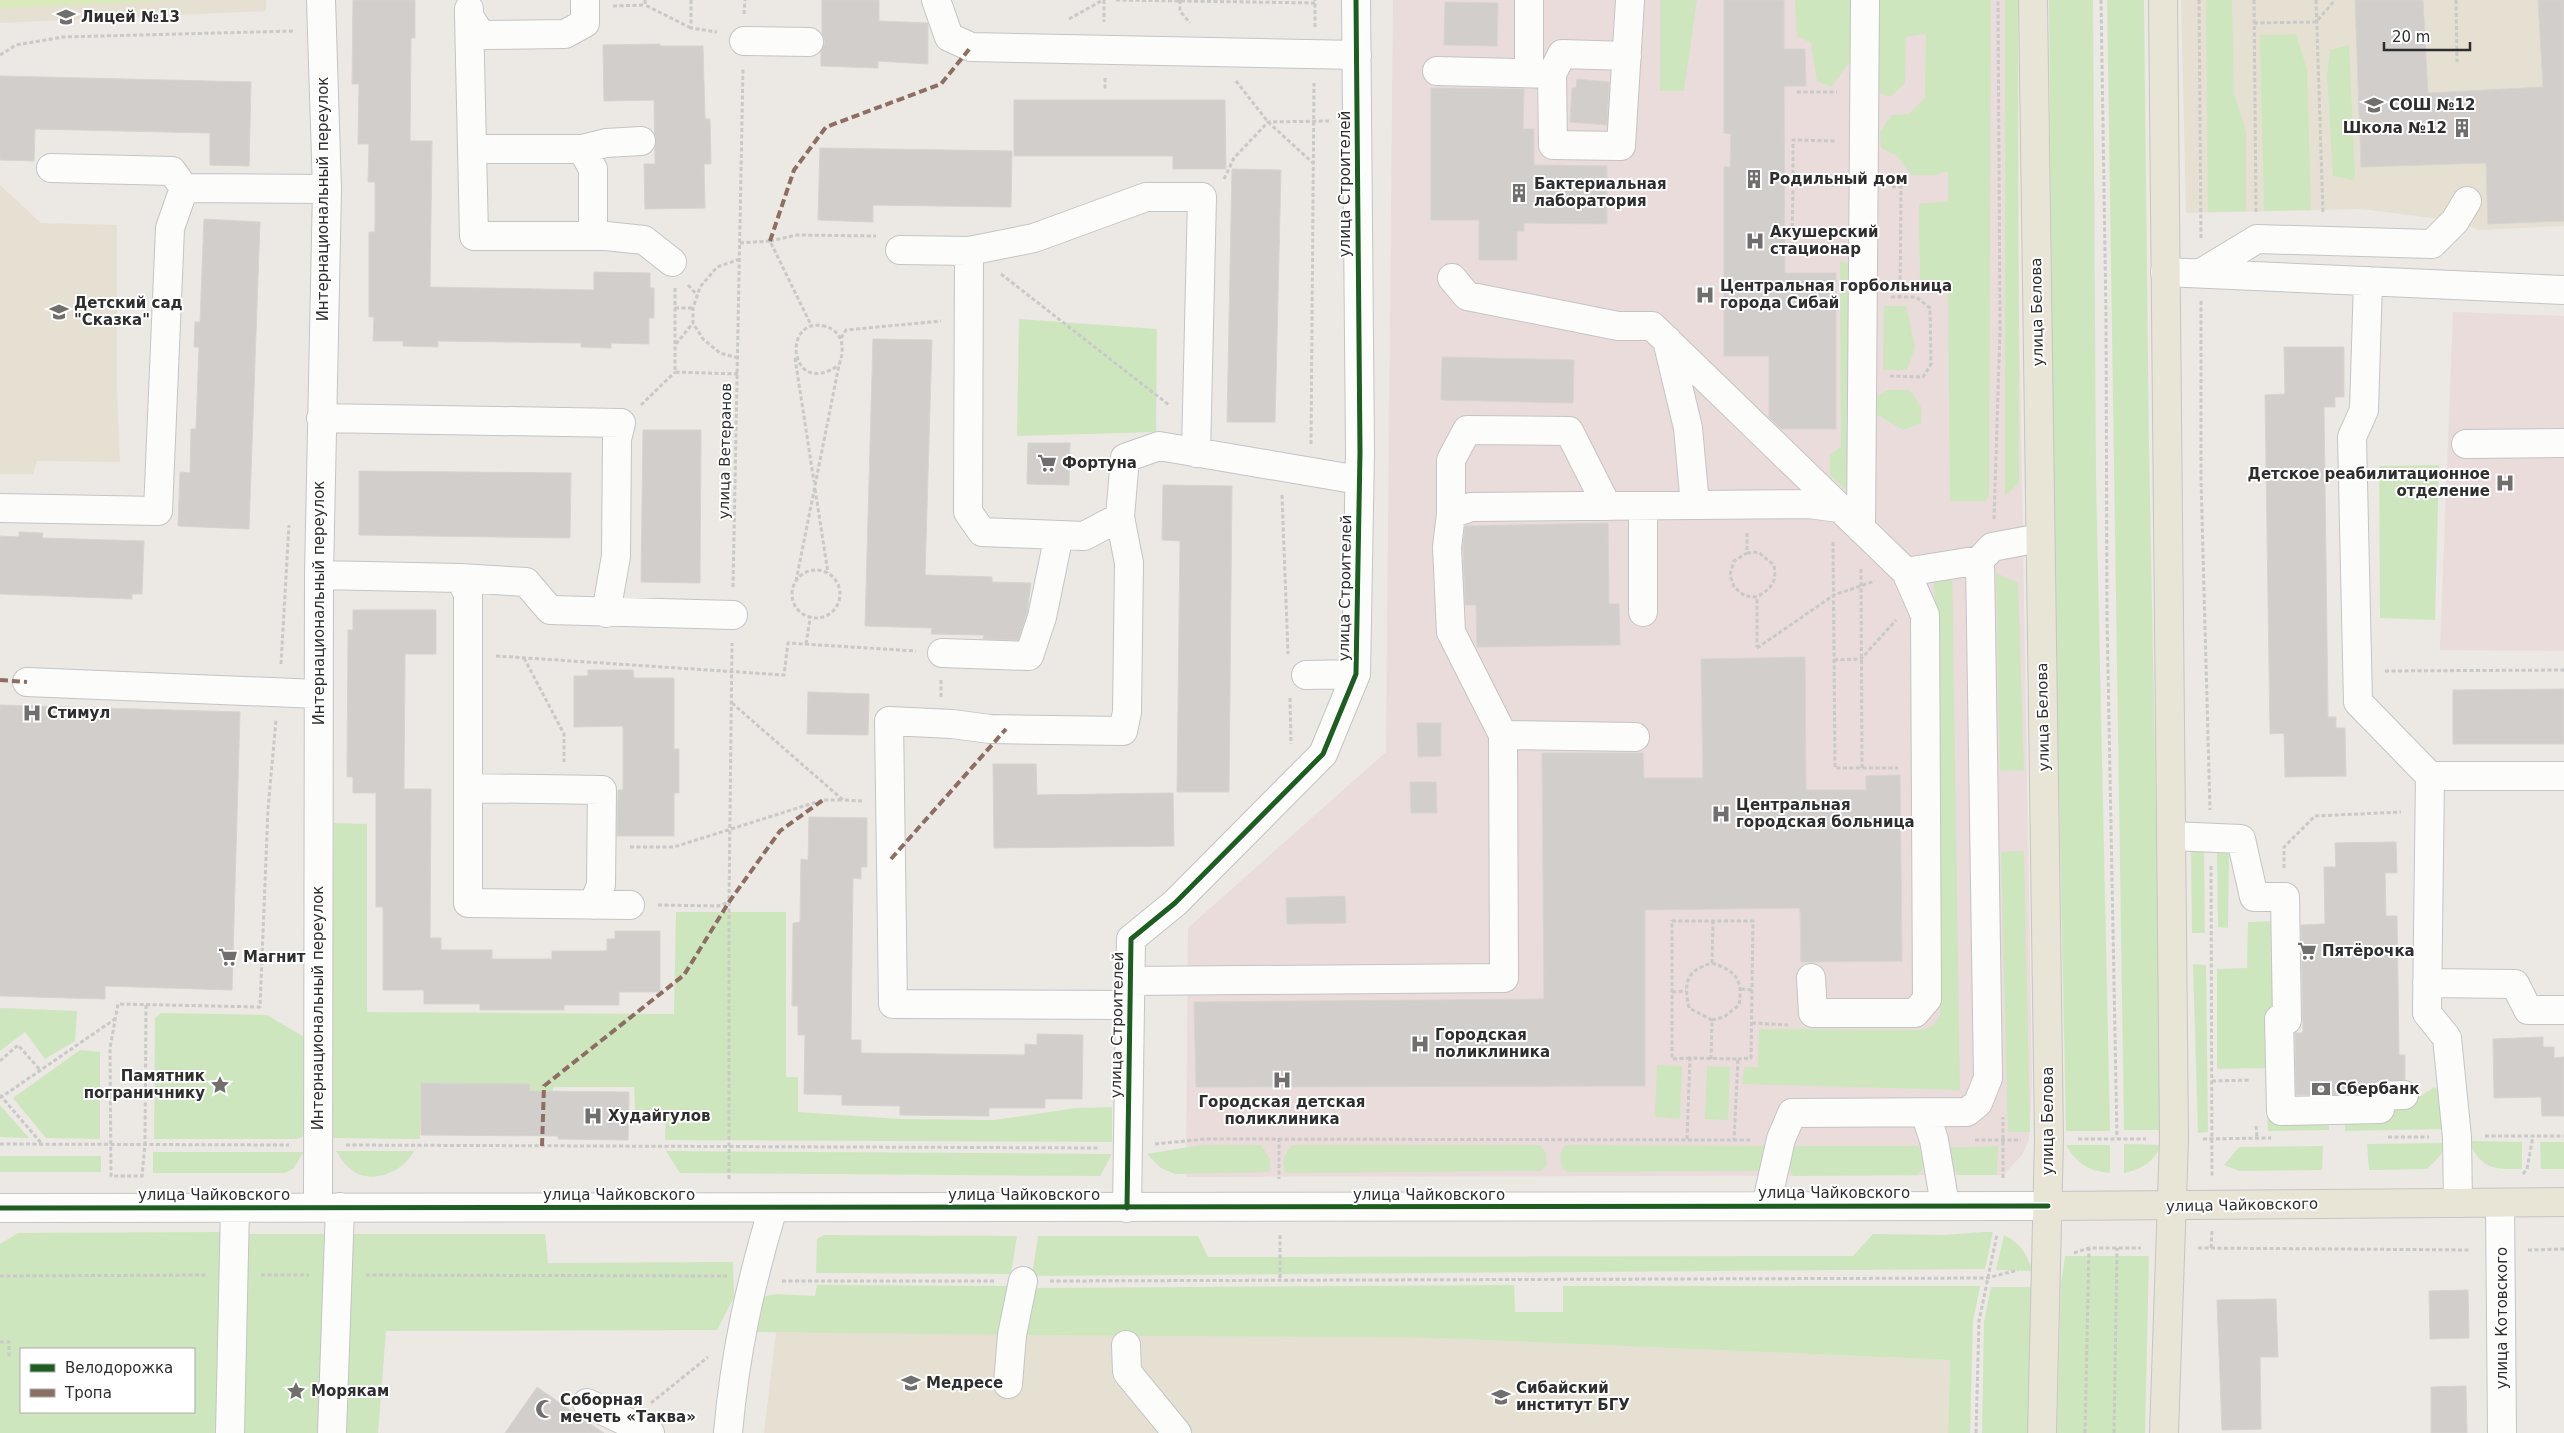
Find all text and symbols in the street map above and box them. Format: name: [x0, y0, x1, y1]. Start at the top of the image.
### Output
school or university icon: Лицей №13: [55, 6, 77, 28]
place label: Лицей №13: [81, 8, 180, 26]
scale bar: [2384, 20, 2470, 52]
text: 20 m: [2392, 28, 2430, 46]
street label: Интернациональный переулок: [314, 77, 332, 321]
school or university icon: СОШ №12: [2363, 94, 2385, 116]
place label: СОШ №12: [2389, 96, 2475, 114]
street label: улица Строителей: [1336, 111, 1354, 257]
building icon: Школа №12: [2451, 117, 2473, 139]
place label: Школа №12: [2343, 119, 2447, 137]
building icon: Родильный дом: [1743, 168, 1765, 190]
place label: Родильный дом: [1769, 170, 1908, 188]
place label: Бактериальная лаборатория: [1534, 175, 1667, 210]
building icon: Бактериальная лаборатория: [1508, 182, 1530, 204]
place label: Акушерский стационар: [1770, 223, 1879, 258]
hospital icon: Акушерский стационар: [1744, 230, 1766, 252]
street label: улица Белова: [2027, 257, 2047, 367]
place label: Центральная горбольница города Сибай: [1720, 277, 1952, 312]
hospital icon: Центральная горбольница города Сибай: [1694, 284, 1716, 306]
place label: Детский сад "Сказка": [74, 294, 183, 329]
school or university icon: Детский сад "Сказка": [48, 301, 70, 323]
street label: улица Ветеранов: [715, 383, 735, 519]
supermarket icon: Фортуна: [1036, 452, 1058, 474]
place label: Фортуна: [1062, 454, 1137, 472]
place label: Детское реабилитационное отделение: [2248, 465, 2490, 500]
hospital icon: Детское реабилитационное отделение: [2494, 472, 2516, 494]
street label: Интернациональный переулок: [310, 481, 328, 725]
street label: улица Строителей: [1335, 515, 1355, 661]
street label: улица Белова: [2033, 662, 2053, 772]
hospital icon: Стимул: [21, 702, 43, 724]
place label: Стимул: [47, 704, 110, 722]
place label: Центральная городская больница: [1736, 796, 1915, 831]
hospital icon: Центральная городская больница: [1710, 803, 1732, 825]
street label: Интернациональный переулок: [309, 886, 327, 1130]
supermarket icon: Пятёрочка: [2296, 940, 2318, 962]
place label: Пятёрочка: [2322, 942, 2415, 960]
supermarket icon: Магнит: [217, 946, 239, 968]
place label: Магнит: [243, 948, 306, 966]
street label: улица Строителей: [1107, 952, 1127, 1098]
place label: Городская поликлиника: [1435, 1026, 1550, 1061]
hospital icon: Городская поликлиника: [1409, 1033, 1431, 1055]
place label: Памятник пограничнику: [84, 1067, 205, 1102]
street label: улица Белова: [2039, 1067, 2057, 1175]
hospital icon: Городская детская поликлиника: [1271, 1069, 1293, 1091]
place icon: Памятник пограничнику: [209, 1074, 231, 1096]
bank icon: Сбербанк: [2310, 1078, 2332, 1100]
place label: Сбербанк: [2336, 1080, 2420, 1098]
place label: Городская детская поликлиника: [1199, 1093, 1365, 1128]
hospital icon: Худайгулов: [582, 1105, 604, 1127]
place label: Худайгулов: [608, 1107, 711, 1125]
street label: улица Чайковского: [1758, 1184, 1910, 1202]
street label: улица Чайковского: [138, 1186, 290, 1204]
street label: улица Чайковского: [543, 1186, 695, 1204]
street label: улица Чайковского: [948, 1186, 1100, 1204]
street label: улица Чайковского: [1353, 1186, 1505, 1204]
street label: улица Чайковского: [2166, 1195, 2318, 1215]
street label: улица Котовского: [2493, 1247, 2511, 1389]
legend: [20, 1348, 195, 1413]
text: Велодорожка: [65, 1359, 173, 1377]
school or university icon: Медресе: [900, 1372, 922, 1394]
place label: Медресе: [926, 1374, 1003, 1392]
place label: Сибайский институт БГУ: [1516, 1379, 1630, 1414]
place icon: Морякам: [285, 1380, 307, 1402]
place label: Морякам: [311, 1382, 389, 1400]
text: Тропа: [64, 1384, 112, 1402]
school or university icon: Сибайский институт БГУ: [1490, 1386, 1512, 1408]
place label: Соборная мечеть «Таква»: [560, 1391, 696, 1426]
mosque icon: Соборная мечеть «Таква»: [534, 1398, 556, 1420]

